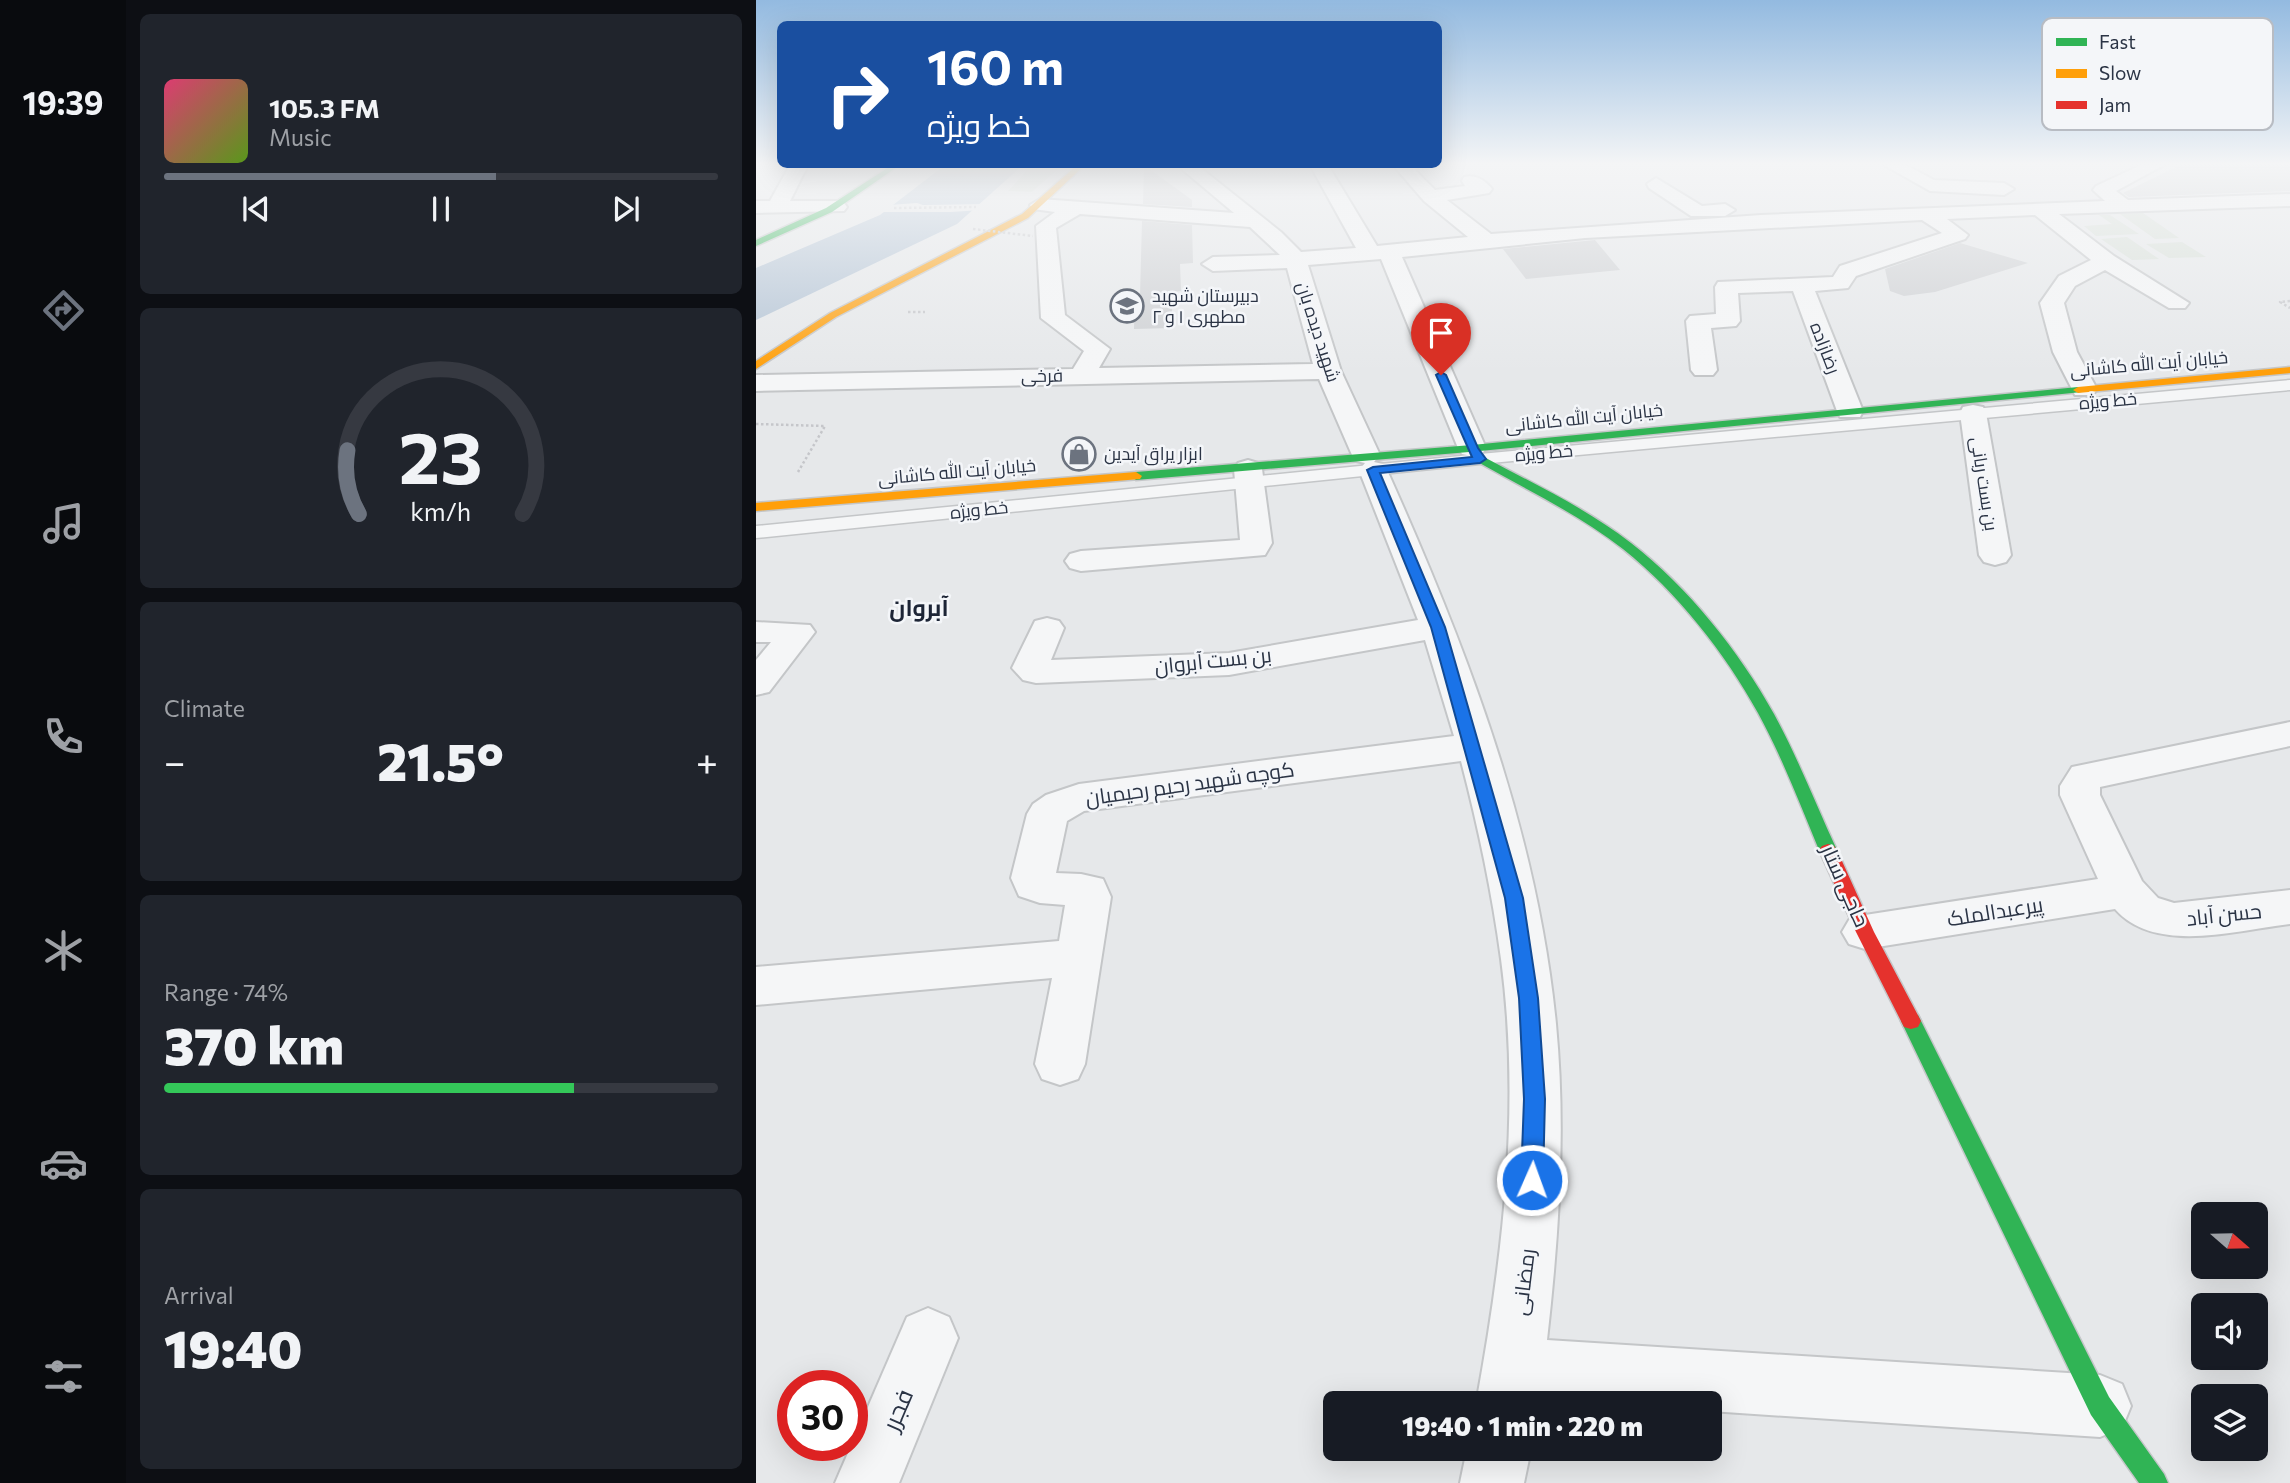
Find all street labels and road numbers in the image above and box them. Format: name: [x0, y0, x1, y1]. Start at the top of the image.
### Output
street label: شهید دیده بان: [1291, 279, 1346, 385]
street label: رضازاده: [1805, 319, 1846, 377]
street label: خیابان آیت الله کاشانی: [2069, 345, 2229, 382]
street label: فرخی: [1021, 364, 1063, 387]
street label: خط ویژه: [2078, 387, 2138, 414]
street label: خیابان آیت الله کاشانی: [1504, 398, 1664, 437]
street label: بن بست ربانی: [1966, 435, 2003, 533]
street label: خط ویژه: [1514, 439, 1574, 466]
street label: خیابان آیت الله کاشانی: [877, 453, 1037, 490]
street label: خط ویژه: [949, 495, 1009, 524]
street label: بن بست آبروان: [1153, 641, 1273, 680]
street label: کوچه شهید رحیم رحیمیان: [1084, 755, 1296, 813]
street label: حاجی ستار: [1815, 839, 1876, 931]
street label: پیرعبدالملک: [1945, 891, 2046, 933]
street label: حسن آباد: [2185, 897, 2263, 932]
street label: رمضانی: [1506, 1247, 1541, 1317]
street label: فجرر: [874, 1384, 918, 1437]

